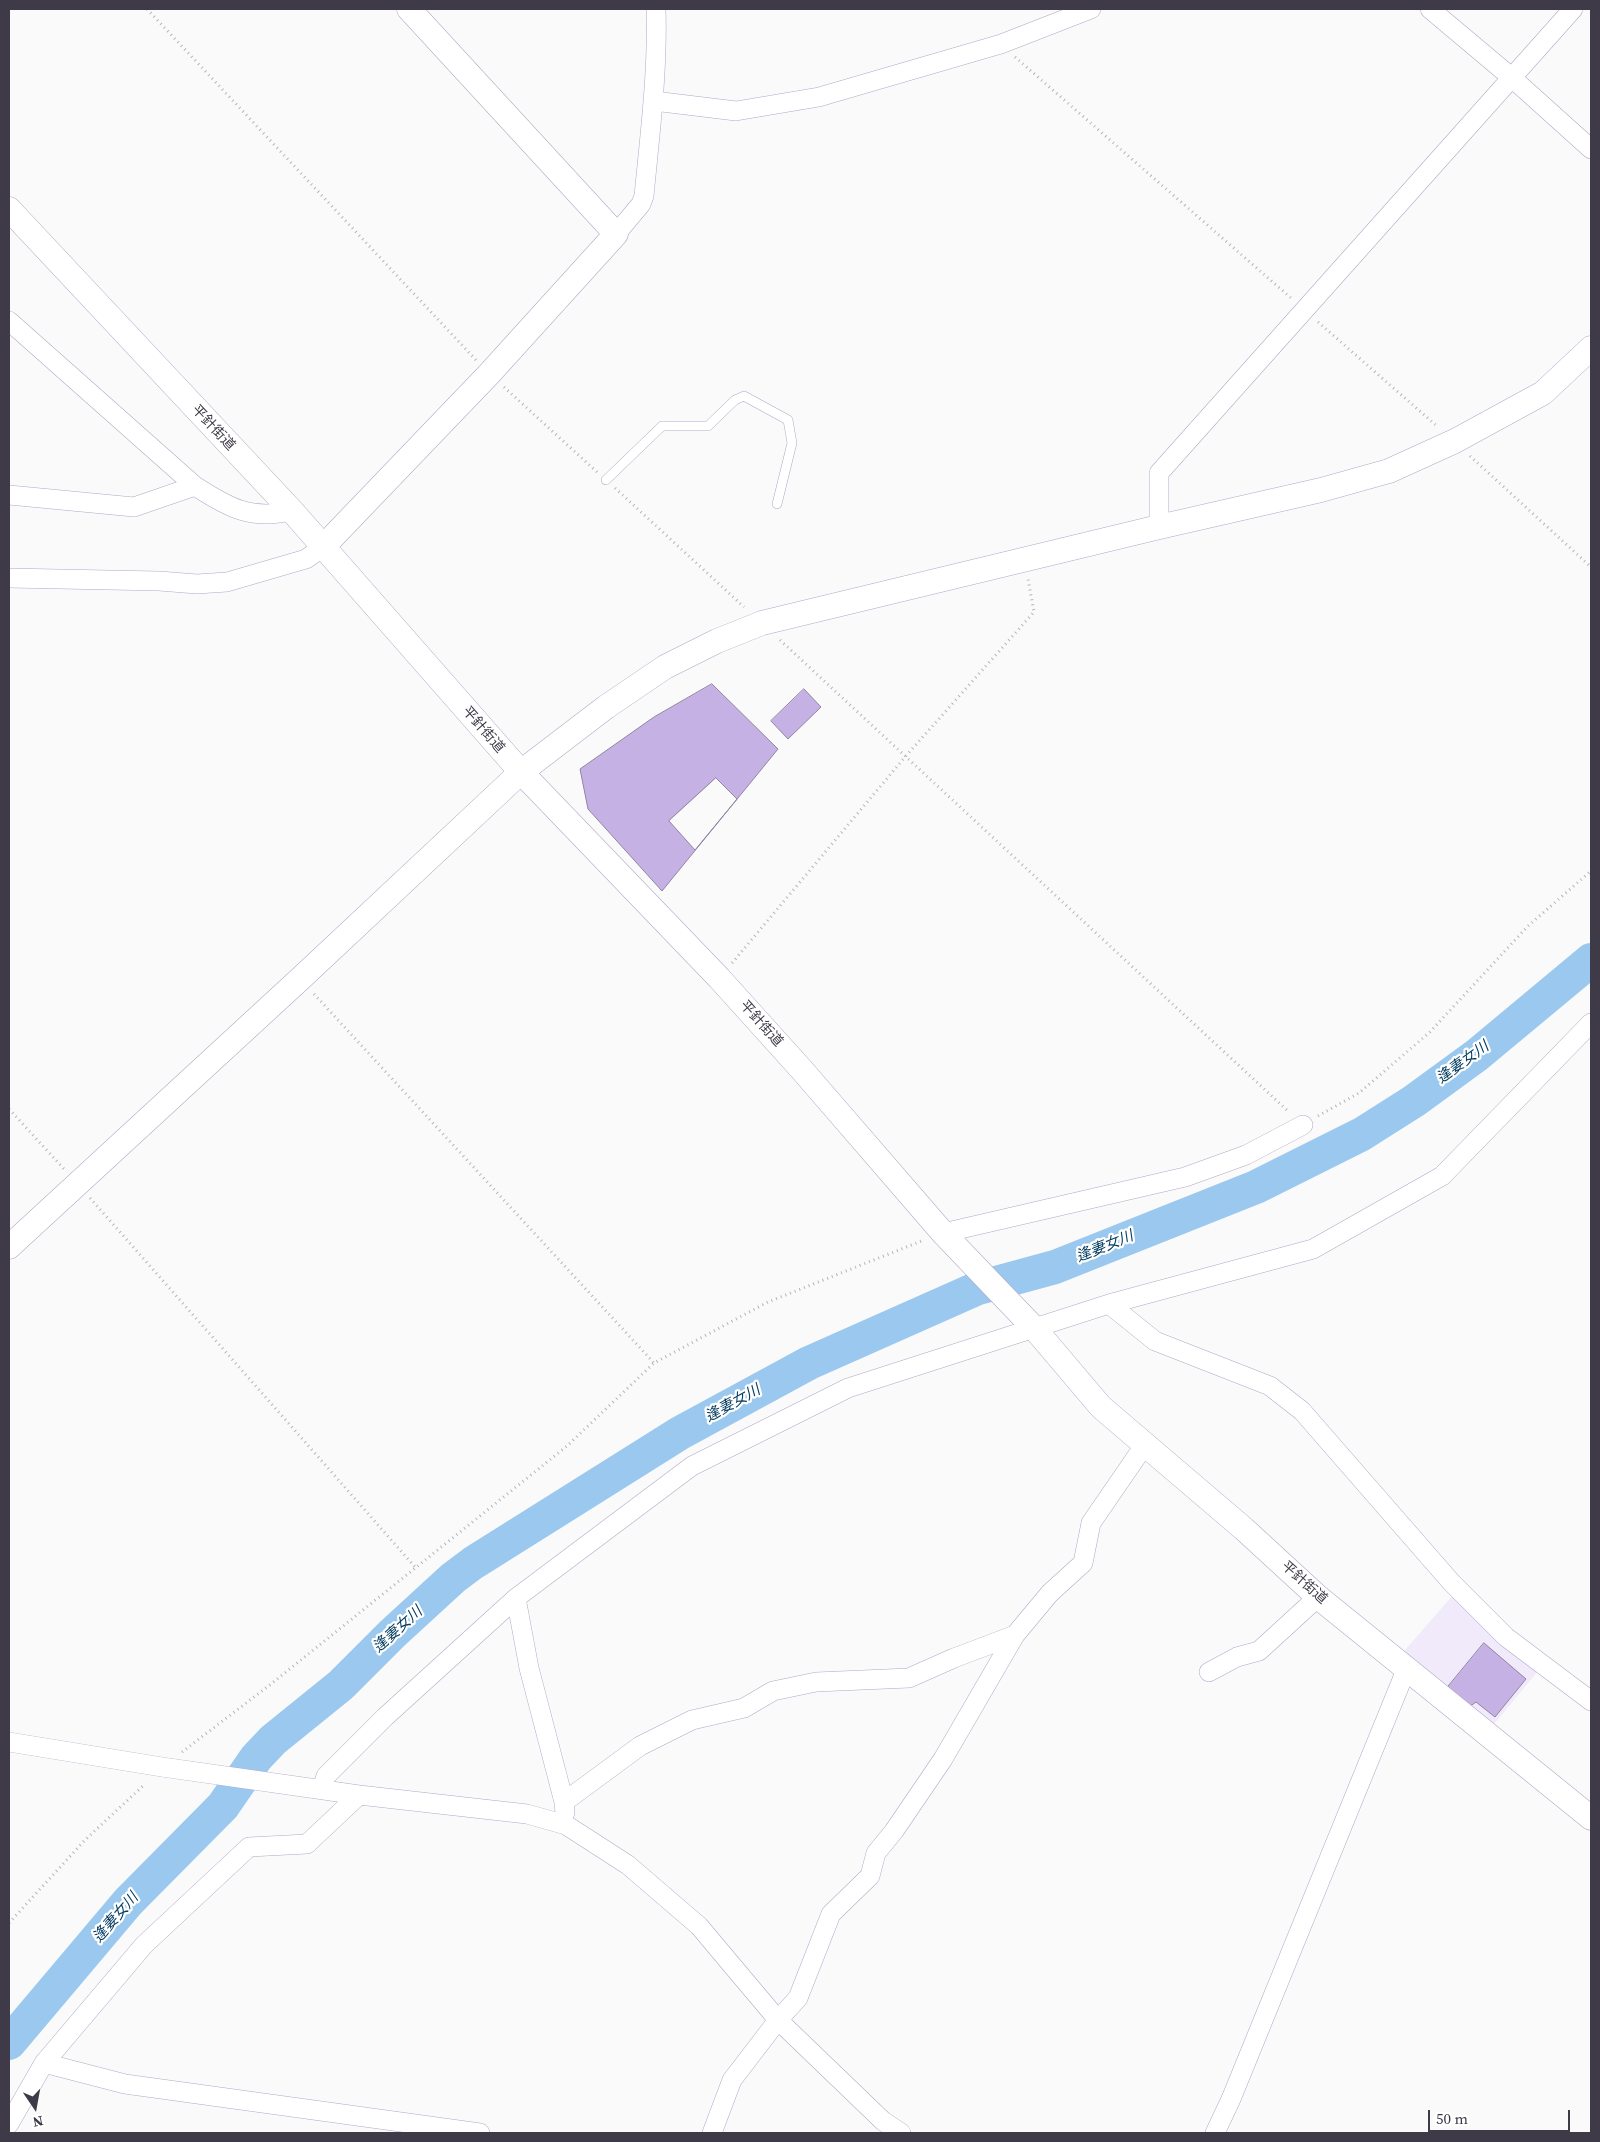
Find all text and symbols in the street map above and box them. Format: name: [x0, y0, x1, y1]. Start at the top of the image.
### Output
street label: 平針街道: [188, 402, 238, 454]
street label: 平針街道: [458, 703, 508, 757]
street label: 平針街道: [736, 998, 786, 1050]
water label: 逢妻女川: [1433, 1038, 1493, 1088]
water label: 逢妻女川: [1074, 1227, 1136, 1267]
water label: 逢妻女川: [702, 1382, 764, 1426]
street label: 平針街道: [1278, 1558, 1330, 1608]
water label: 逢妻女川: [370, 1603, 426, 1657]
water label: 逢妻女川: [90, 1889, 142, 1947]
north arrow: [10, 2082, 60, 2132]
scale bar: [1430, 2100, 1572, 2132]
text: 50 m: [1436, 2108, 1468, 2129]
text: N: [31, 2111, 45, 2133]

